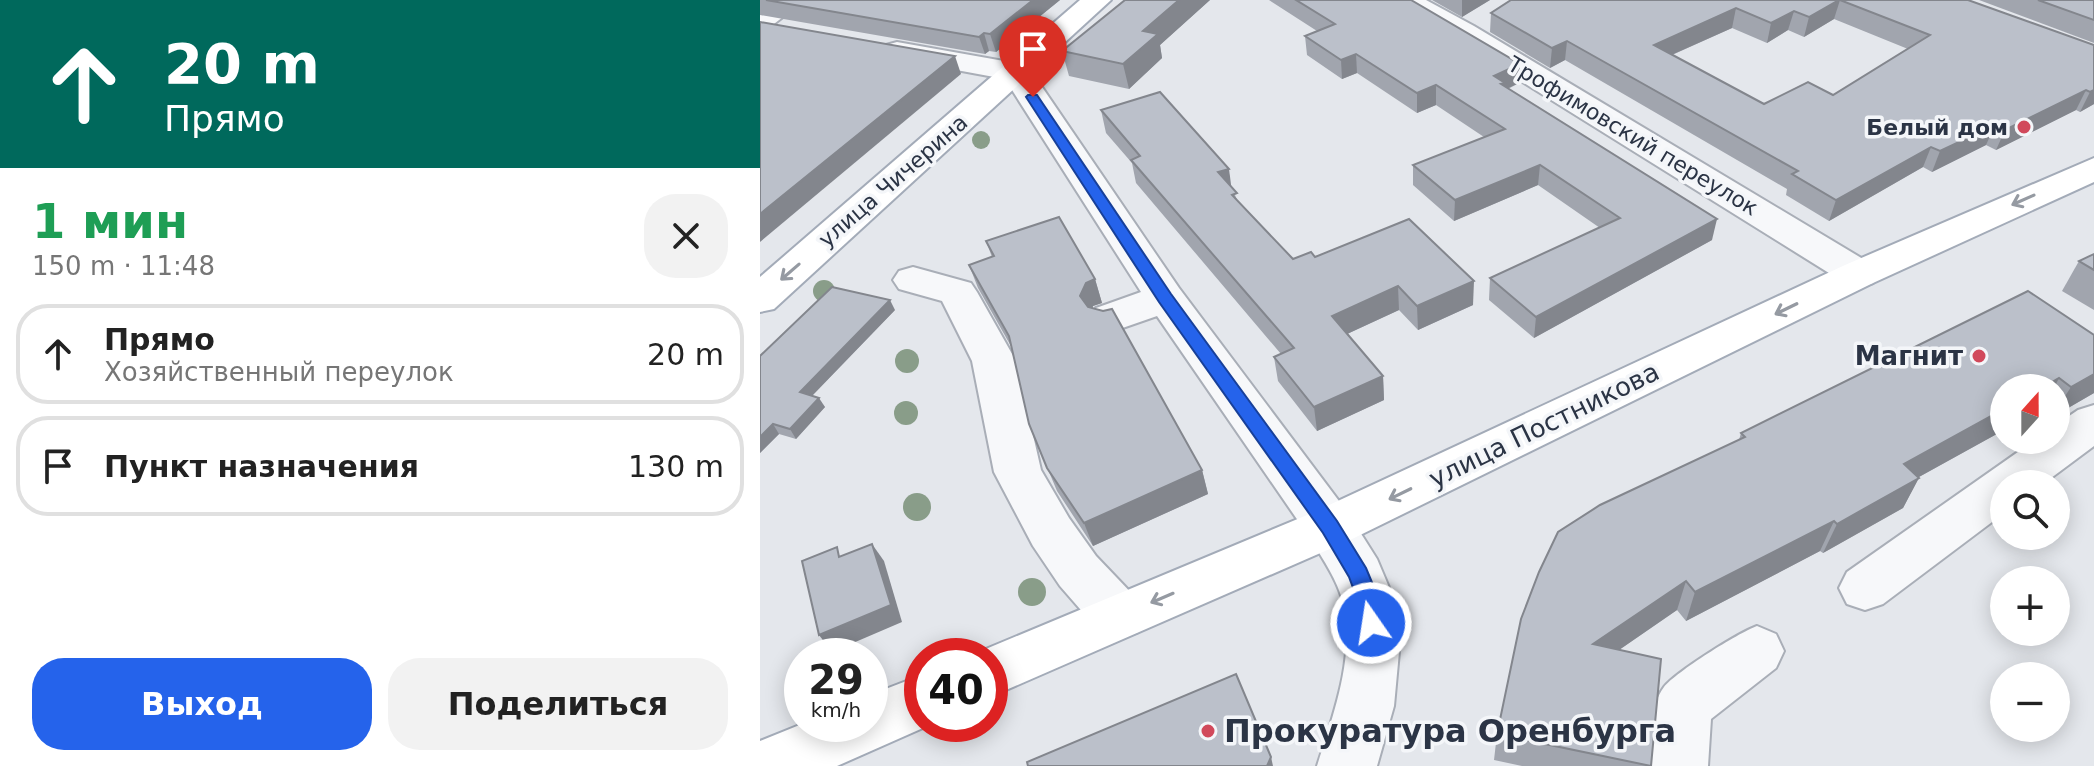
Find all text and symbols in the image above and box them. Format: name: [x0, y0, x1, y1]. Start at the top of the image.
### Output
pin: [999, 15, 1067, 97]
icon: arrive: [1011, 27, 1055, 71]
text: 20 m: [164, 31, 320, 96]
icon: ahead: [32, 32, 136, 136]
street label: Трофимовский переулок: [1503, 51, 1763, 221]
text: Прямо: [164, 98, 285, 139]
street label: улица Чичерина: [814, 110, 972, 252]
place label: Белый дом: [1866, 115, 2008, 140]
marker: Белый дом: [2015, 118, 2033, 136]
text: 1 мин: [32, 193, 188, 249]
button: close: [644, 194, 728, 278]
one-way arrow: [2011, 194, 2035, 209]
text: 150 m · 11:48: [32, 251, 215, 281]
one-way arrow: [780, 263, 800, 281]
one-way arrow: [1775, 302, 1799, 317]
text: Прямо: [104, 322, 215, 357]
icon: ahead: [36, 332, 80, 376]
text: 20 m: [647, 337, 724, 372]
place label: Магнит: [1855, 341, 1963, 371]
marker: Магнит: [1970, 347, 1988, 365]
street label: улица Постникова: [1424, 356, 1664, 494]
text: Хозяйственный переулок: [104, 357, 454, 387]
north arrow: [1990, 374, 2070, 454]
map controls: [1990, 374, 2070, 742]
icon: arrive: [36, 444, 80, 488]
text: Пункт назначения: [104, 449, 419, 484]
text: 130 m: [628, 449, 724, 484]
button: search: [1990, 470, 2070, 550]
one-way arrow: [1389, 487, 1413, 502]
button: +: [1990, 566, 2070, 646]
position arrow: [1329, 581, 1413, 665]
one-way arrow: [1150, 592, 1175, 607]
speed limit sign: 40: [904, 638, 1008, 742]
text: 29: [808, 657, 864, 703]
button: Выход: [32, 658, 372, 750]
button: Поделиться: [388, 658, 728, 750]
button: −: [1990, 662, 2070, 742]
text: km/h: [811, 698, 861, 722]
place label: Прокуратура Оренбурга: [1224, 712, 1676, 750]
marker: Прокуратура Оренбурга: [1199, 722, 1217, 740]

